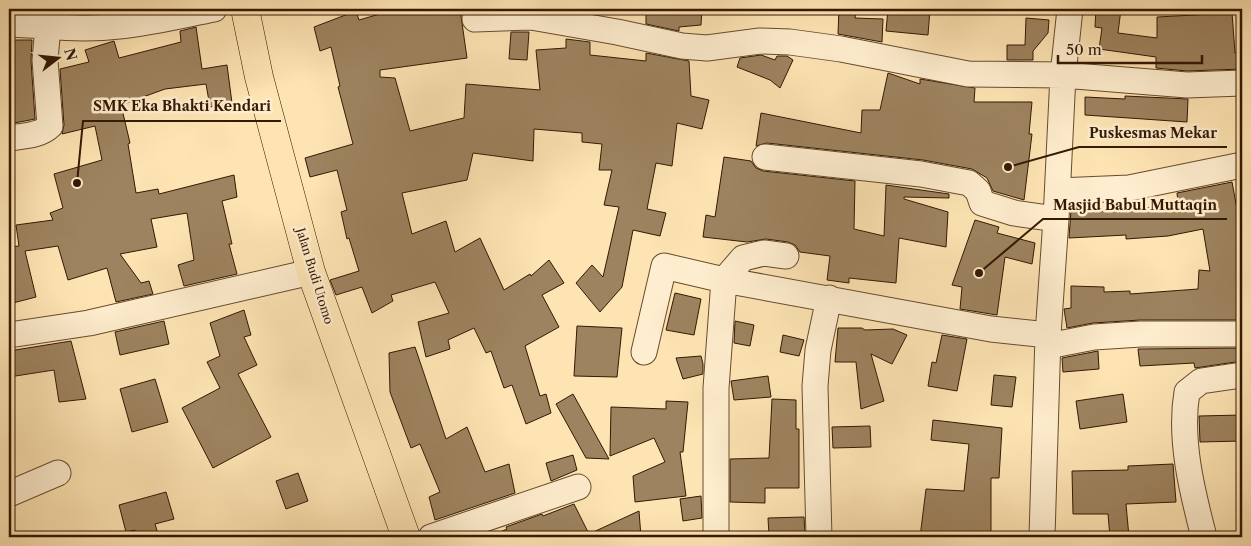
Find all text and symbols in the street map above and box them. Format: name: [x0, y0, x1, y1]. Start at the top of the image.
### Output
north arrow: [32, 32, 82, 82]
scale bar: [1058, 32, 1202, 64]
text: 50 m: [1066, 40, 1102, 59]
text: N: [60, 46, 81, 63]
callout: SMK Eka Bhakti Kendari: [83, 92, 281, 121]
text: SMK Eka Bhakti Kendari: [93, 97, 271, 115]
callout: Puskesmas Mekar: [1079, 118, 1227, 147]
text: Puskesmas Mekar: [1089, 124, 1217, 142]
callout: Masjid Babul Muttaqin: [1043, 190, 1227, 219]
text: Masjid Babul Muttaqin: [1053, 196, 1217, 214]
street label: Jalan Budi Utomo: [293, 224, 337, 326]

